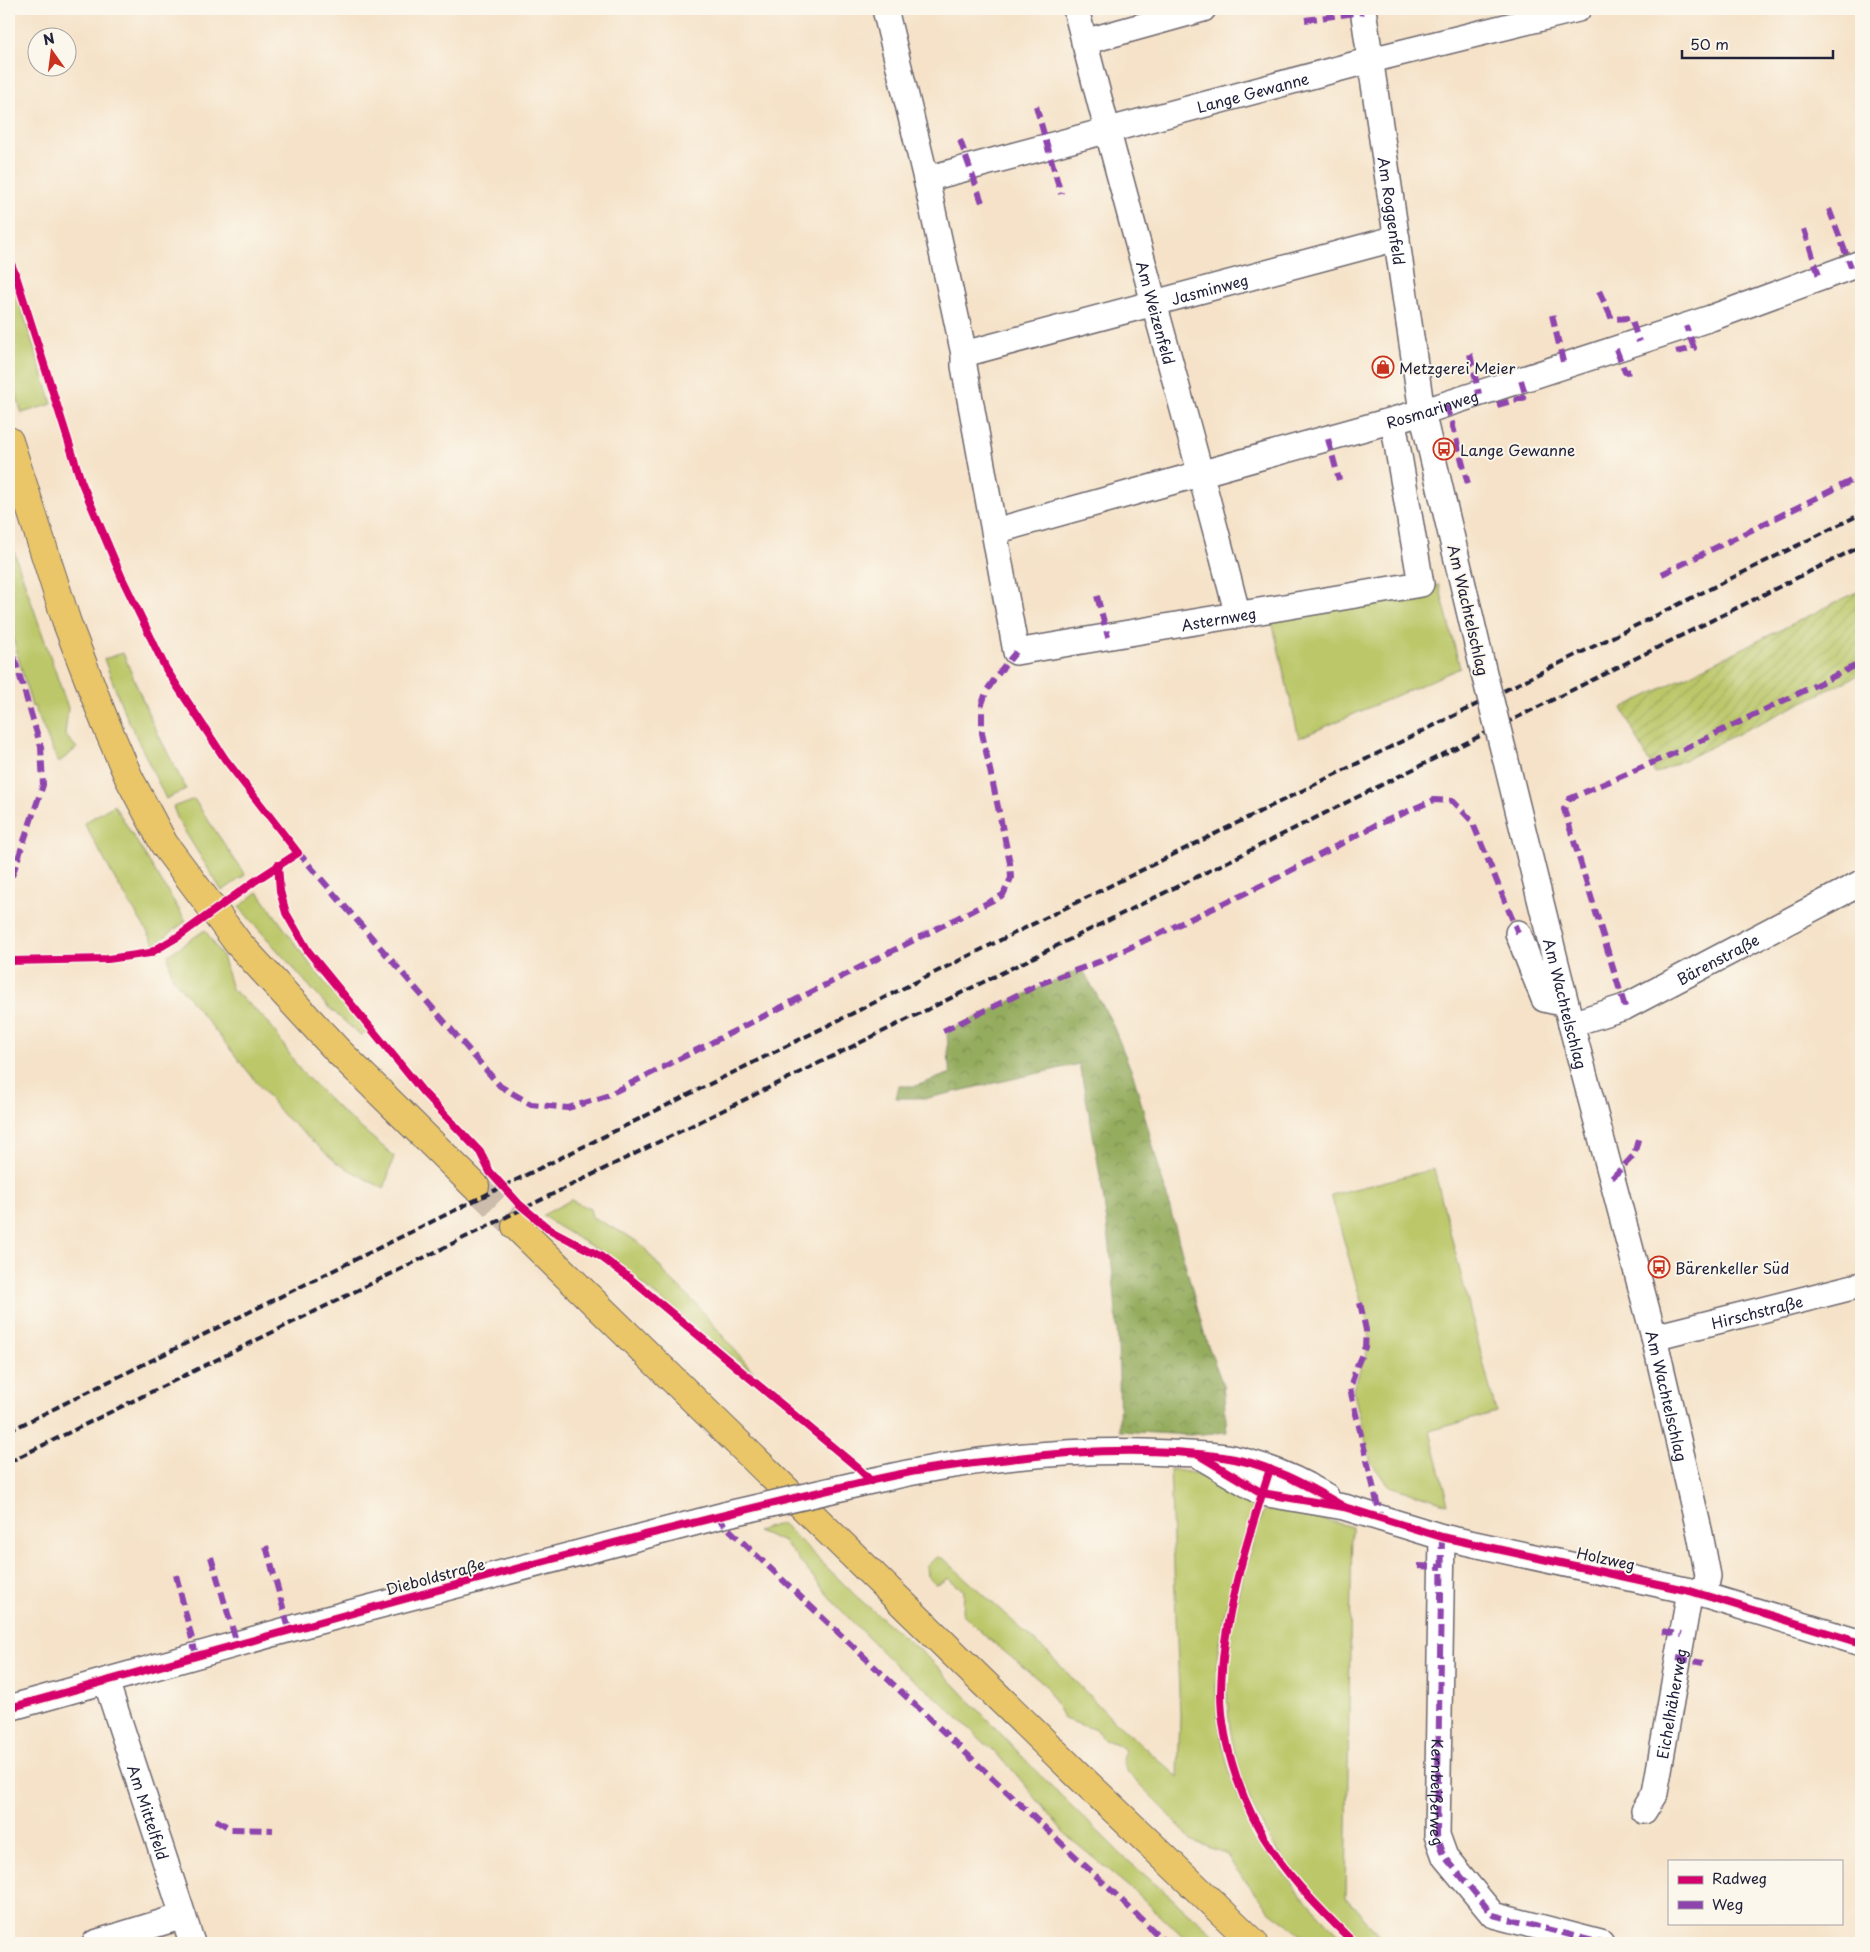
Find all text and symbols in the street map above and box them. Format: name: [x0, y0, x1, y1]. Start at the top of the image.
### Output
text: N: [41, 27, 57, 50]
north arrow: [28, 28, 78, 78]
scale bar: [1682, 28, 1834, 60]
text: 50 m: [1690, 32, 1729, 55]
street label: Lange Gewanne: [1194, 66, 1311, 118]
street label: Am Roggenfeld: [1373, 155, 1412, 267]
street label: Am Weizenfeld: [1132, 258, 1182, 367]
street label: Jasminweg: [1168, 267, 1251, 310]
shop icon: Metzgerei Meier: [1371, 355, 1395, 379]
place label: Metzgerei Meier: [1399, 356, 1515, 379]
street label: Rosmarinweg: [1383, 383, 1481, 433]
bus stop icon: Lange Gewanne: [1432, 437, 1456, 461]
place label: Lange Gewanne: [1460, 438, 1575, 461]
street label: Am Wachtelschlag: [1443, 542, 1495, 678]
street label: Asternweg: [1179, 600, 1258, 636]
street label: Bärenstraße: [1672, 927, 1763, 990]
street label: Am Wachtelschlag: [1539, 936, 1594, 1071]
bus stop icon: Bärenkeller Süd: [1647, 1255, 1671, 1279]
place label: Bärenkeller Süd: [1675, 1256, 1789, 1279]
street label: Hirschstraße: [1709, 1289, 1805, 1334]
street label: Am Wachtelschlag: [1641, 1327, 1694, 1463]
street label: Holzweg: [1575, 1541, 1637, 1575]
street label: Dieboldstraße: [383, 1552, 487, 1600]
street label: Eichelhäherweg: [1650, 1646, 1691, 1760]
street label: Kernbeißerweg: [1425, 1739, 1451, 1849]
street label: Am Mittelfeld: [123, 1762, 175, 1863]
legend: [1668, 1860, 1842, 1924]
text: Radweg: [1712, 1866, 1767, 1889]
text: Weg: [1712, 1892, 1743, 1915]

